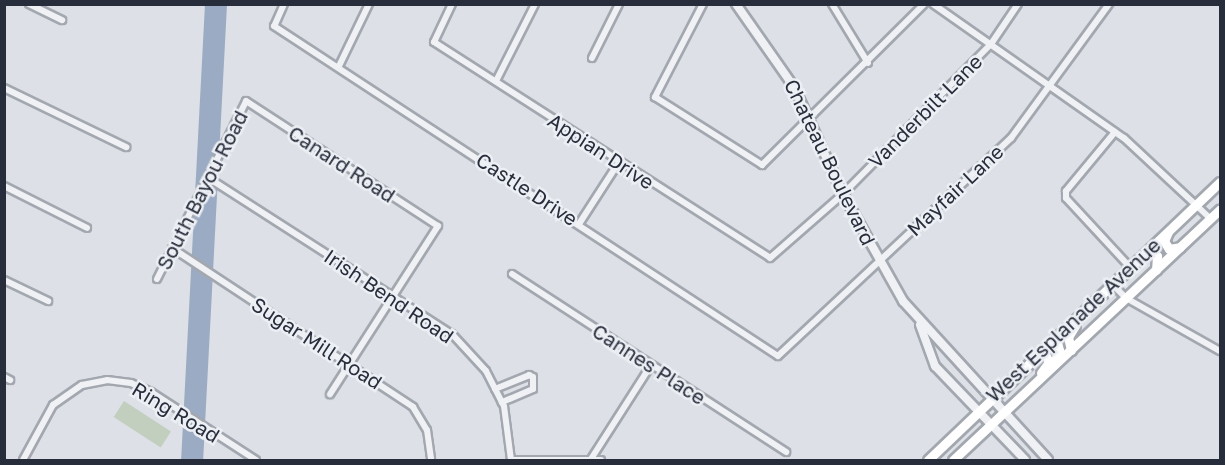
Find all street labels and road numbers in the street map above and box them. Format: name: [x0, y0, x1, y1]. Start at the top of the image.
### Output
street label: Vanderbilt Lane: [863, 49, 987, 173]
street label: Chateau Boulevard: [779, 75, 881, 249]
street label: South Bayou Road: [151, 106, 253, 274]
street label: Appian Drive: [544, 108, 658, 194]
street label: Canard Road: [284, 121, 400, 207]
street label: Mayfair Lane: [902, 139, 1008, 241]
street label: Castle Drive: [472, 147, 582, 231]
street label: West Esplanade Avenue: [981, 233, 1165, 407]
street label: Irish Bend Road: [320, 244, 458, 348]
street label: Sugar Mill Road: [247, 292, 387, 394]
street label: Cannes Place: [588, 319, 710, 409]
street label: Ring Road: [128, 377, 224, 447]

